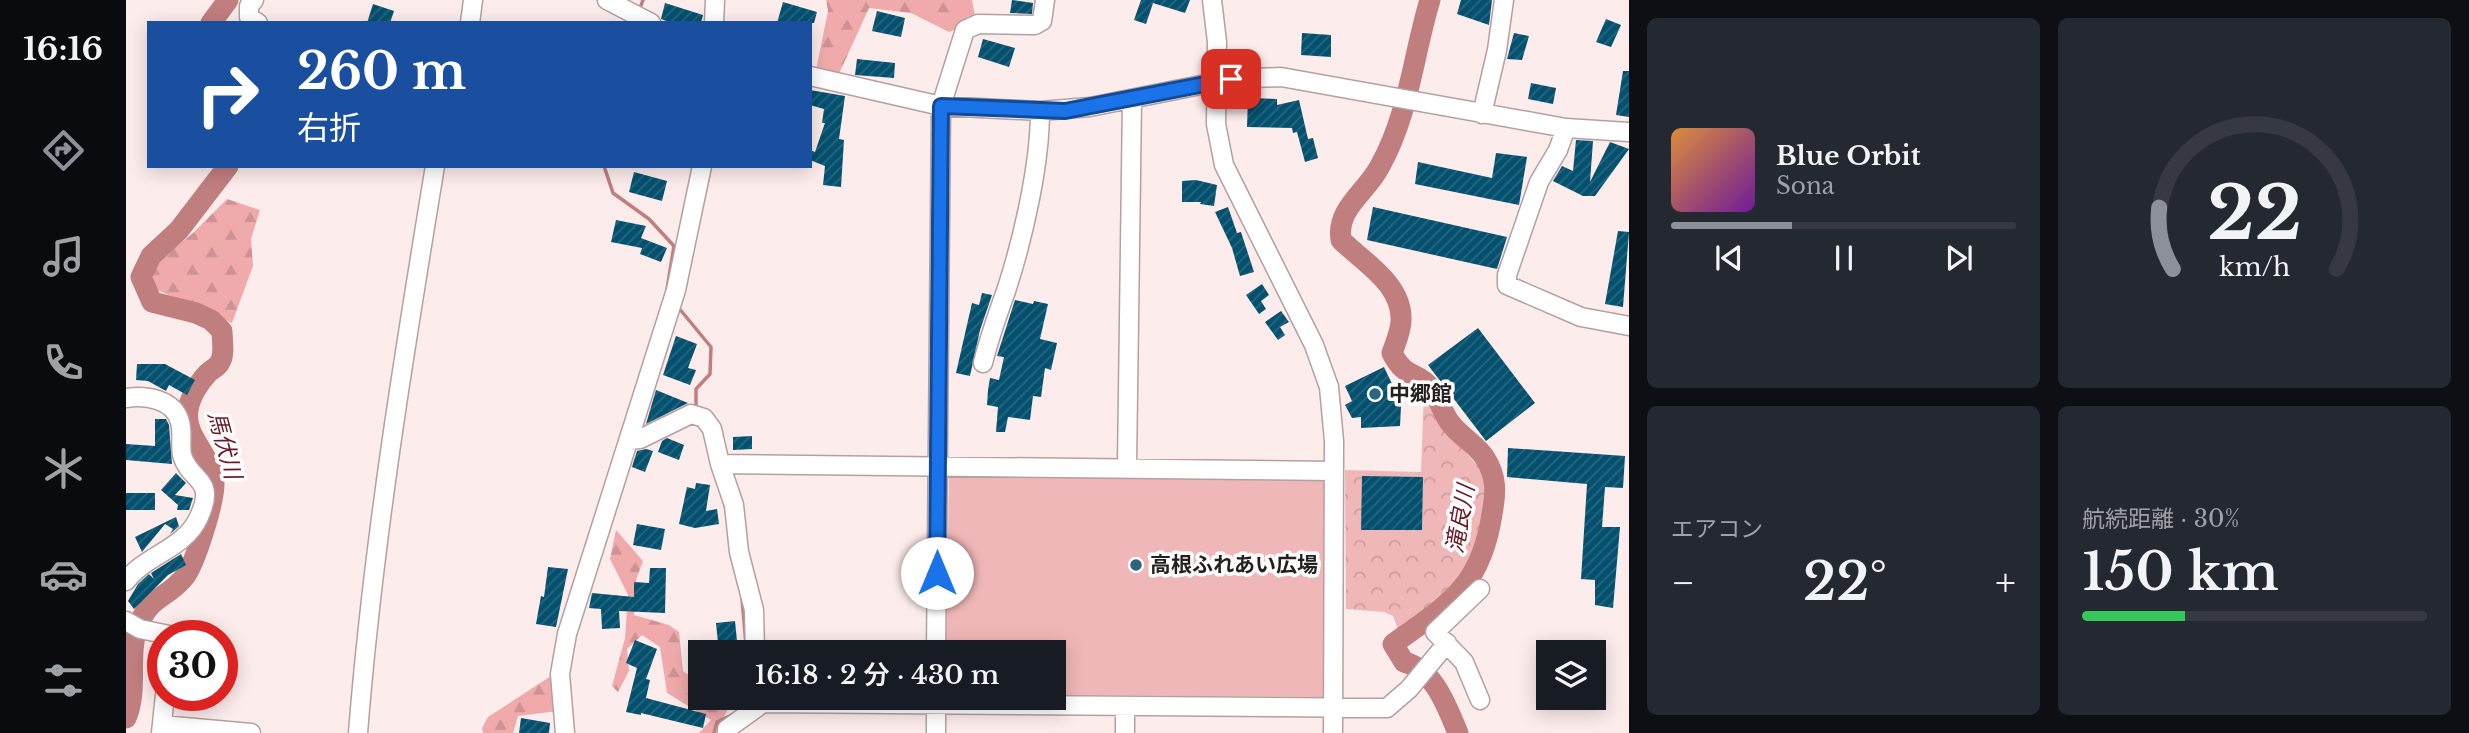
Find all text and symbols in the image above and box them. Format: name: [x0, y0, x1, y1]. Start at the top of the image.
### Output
text: 16:16: [23, 29, 103, 69]
text: 260 m: [297, 41, 466, 102]
icon: right: [182, 49, 273, 140]
pin: [1201, 49, 1261, 109]
icon: arrive: [1212, 60, 1250, 98]
text: 右折: [297, 108, 361, 148]
icon: directions: [39, 126, 88, 175]
text: Blue Orbit: [1776, 140, 1921, 172]
text: 22: [2207, 168, 2302, 259]
text: Sona: [1776, 172, 1834, 200]
icon: music: [39, 232, 88, 281]
icon: previous: [1710, 239, 1748, 277]
icon: pause: [1825, 239, 1863, 277]
icon: next: [1940, 239, 1978, 277]
text: km/h: [2219, 252, 2290, 283]
icon: phone: [39, 338, 88, 387]
place label: 中郷館: [1389, 381, 1452, 407]
marker: 中郷館: [1367, 386, 1383, 402]
water label: 馬伏川: [203, 408, 248, 485]
icon: climate: [39, 444, 88, 493]
water label: 滝良川: [1440, 480, 1480, 555]
text: 航続距離 · 30%: [2082, 505, 2240, 533]
text: エアコン: [1671, 515, 1763, 543]
position arrow: [900, 536, 974, 610]
text: 150 km: [2082, 540, 2279, 604]
icon: car: [39, 550, 88, 599]
text: 22°: [1803, 550, 1887, 614]
place label: 高根ふれあい広場: [1150, 552, 1318, 578]
marker: 高根ふれあい広場: [1128, 557, 1144, 573]
text: −: [1671, 559, 1695, 606]
text: +: [1995, 559, 2016, 606]
speed limit sign: 30: [147, 620, 238, 711]
map controls: [1536, 640, 1606, 710]
button: layers: [1536, 640, 1606, 710]
icon: filters: [39, 656, 88, 705]
text: 16:18 · 2 分 · 430 m: [755, 659, 999, 691]

